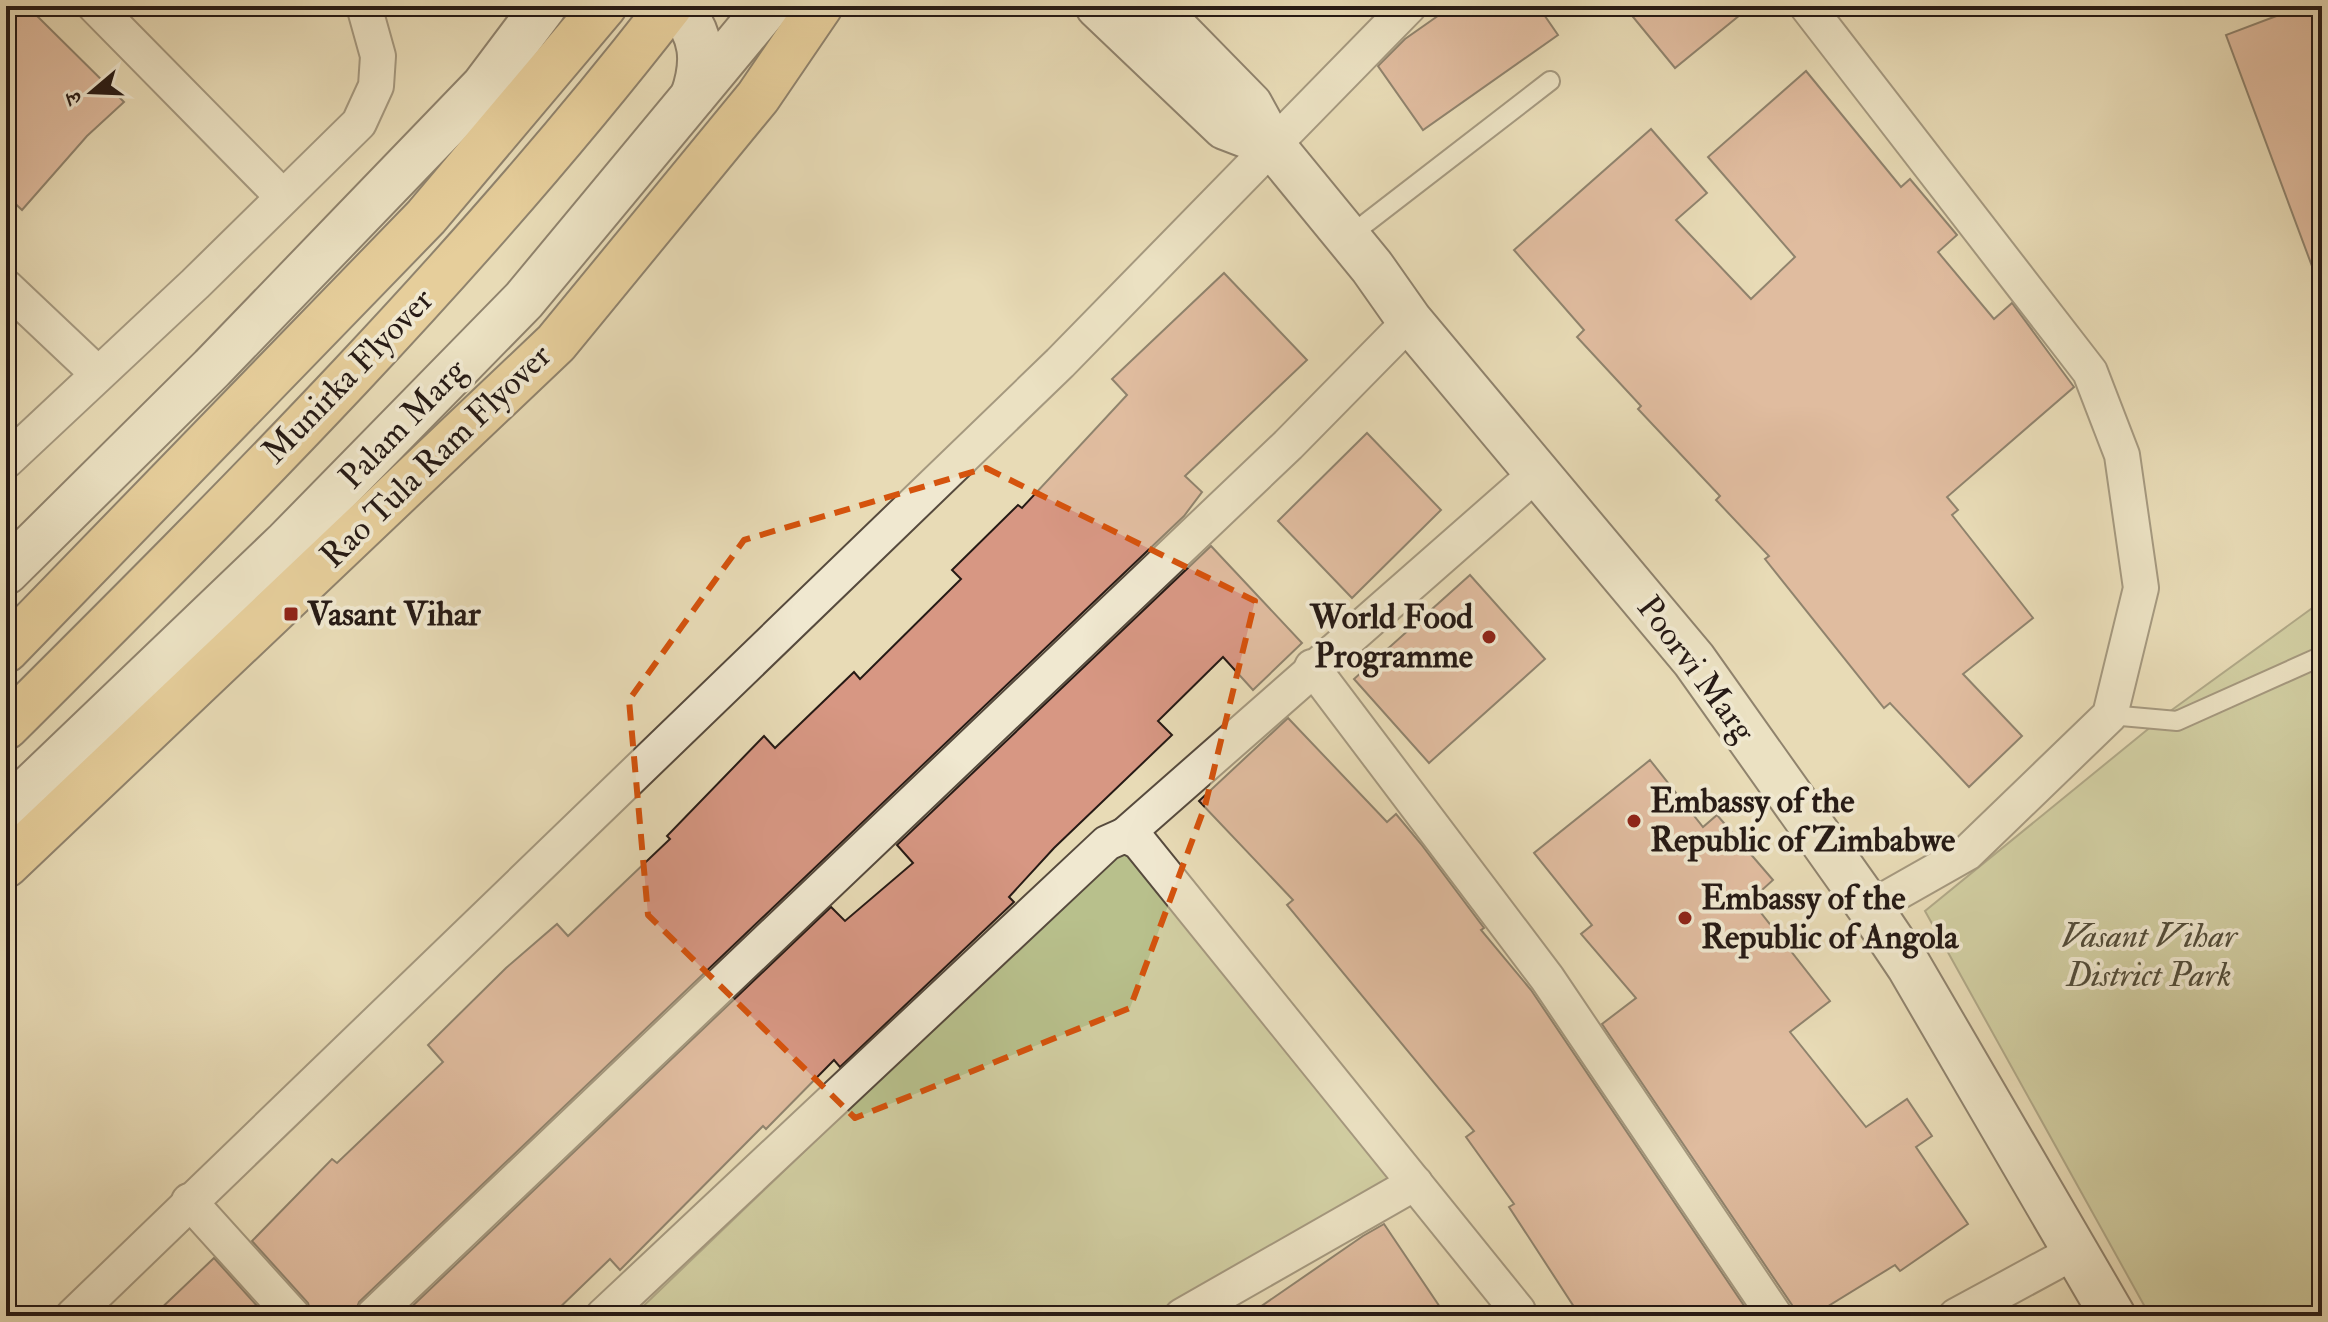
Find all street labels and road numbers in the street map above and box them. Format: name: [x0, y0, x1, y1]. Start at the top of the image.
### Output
street label: Munirka Flyover: [253, 279, 443, 473]
street label: Rao Tula Ram Flyover: [311, 334, 561, 577]
street label: Palam Marg: [330, 349, 477, 498]
street label: Poorvi Marg: [1627, 588, 1766, 751]

